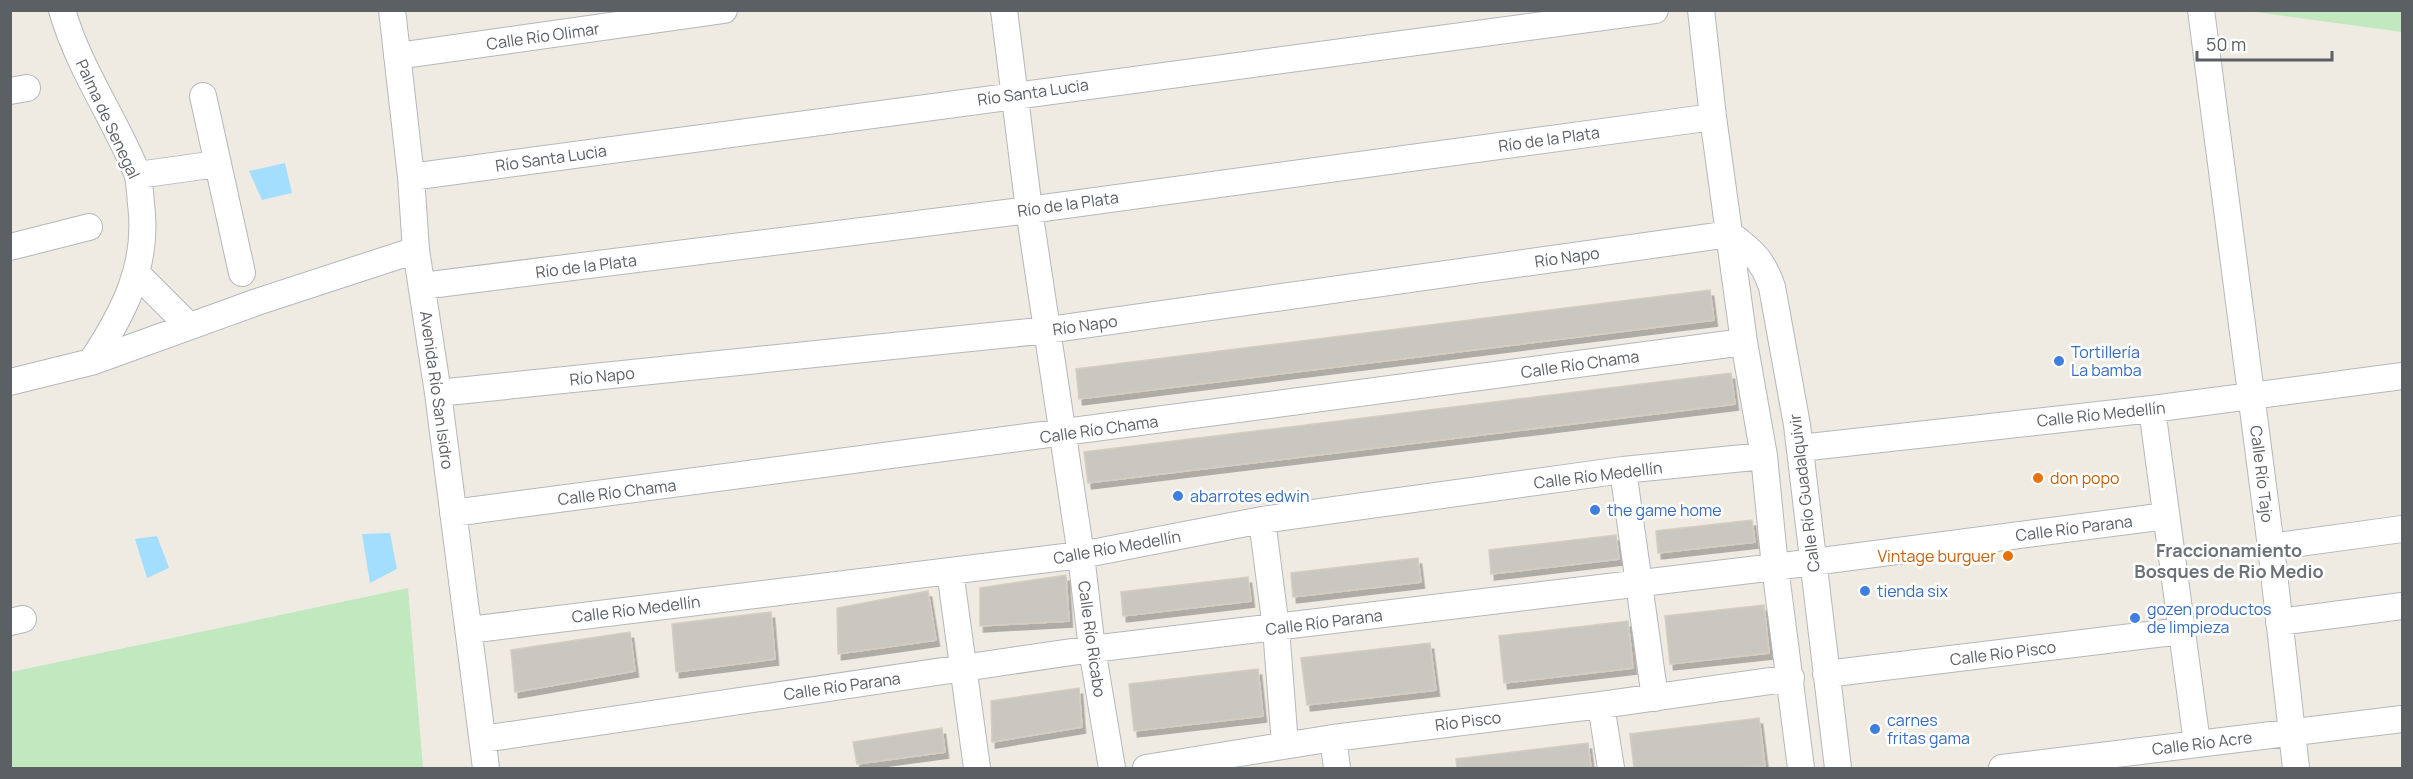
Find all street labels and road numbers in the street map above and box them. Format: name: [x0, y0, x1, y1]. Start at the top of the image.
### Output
street label: Calle Río Olimar: [485, 17, 601, 55]
street label: Palma de Senegal: [71, 56, 145, 182]
street label: Río Santa Lucia: [976, 73, 1090, 111]
street label: Río de la Plata: [1497, 121, 1601, 157]
street label: Río Santa Lucia: [494, 139, 608, 177]
street label: Río de la Plata: [1016, 186, 1120, 222]
street label: Río Napo: [1533, 242, 1601, 272]
street label: Río de la Plata: [534, 249, 638, 283]
street label: Avenida Río San Isidro: [415, 309, 459, 471]
street label: Río Napo: [1051, 310, 1119, 340]
street label: Calle Río Chama: [1519, 345, 1641, 383]
street label: Río Napo: [568, 362, 636, 390]
street label: Calle Río Medellín: [2036, 396, 2166, 432]
street label: Calle Río Chama: [1038, 410, 1160, 448]
street label: Calle Río Guadalquivir: [1783, 413, 1825, 573]
street label: Calle Río Tajo: [2245, 424, 2279, 524]
street label: Calle Río Medellín: [1533, 456, 1663, 494]
street label: Calle Río Chama: [557, 474, 677, 510]
street label: Calle Río Parana: [2014, 510, 2134, 546]
street label: Calle Río Medellín: [1051, 525, 1183, 569]
street label: Calle Río Ricabo: [1073, 579, 1111, 699]
street label: Calle Río Medellín: [571, 590, 701, 628]
street label: Calle Río Parana: [1264, 604, 1384, 640]
street label: Calle Río Pisco: [1949, 636, 2057, 670]
street label: Calle Río Parana: [782, 667, 902, 705]
street label: Río Pisco: [1434, 706, 1502, 736]
street label: Calle Río Acre: [2151, 726, 2253, 760]

